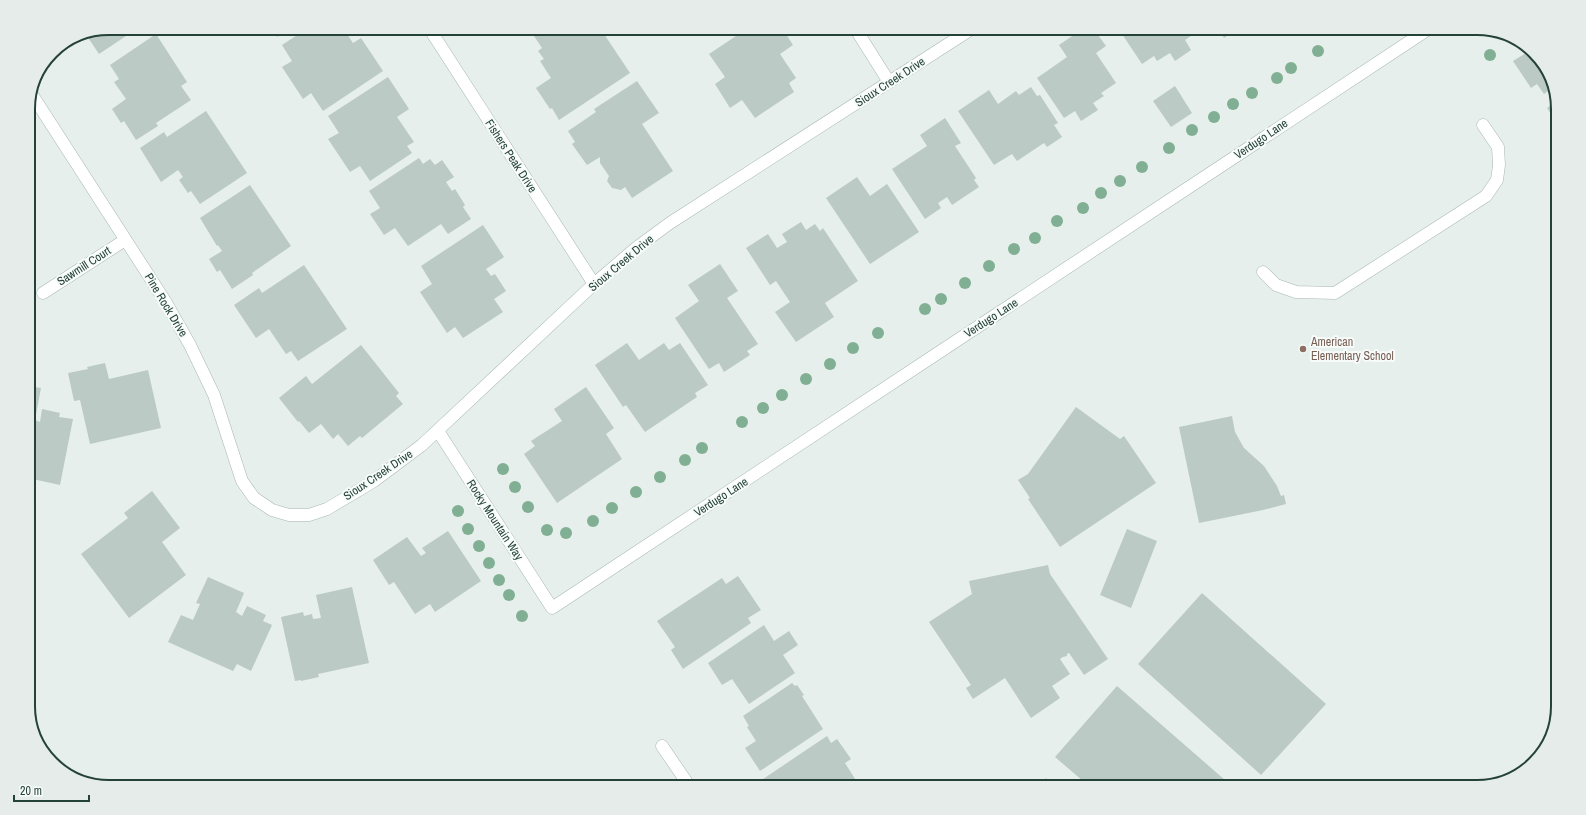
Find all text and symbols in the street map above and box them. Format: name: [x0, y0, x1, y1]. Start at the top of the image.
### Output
street label: Sioux Creek Drive: [852, 53, 928, 111]
street label: Verdugo Lane: [1231, 115, 1291, 163]
street label: Fishers Peak Drive: [481, 116, 541, 196]
street label: Sioux Creek Drive: [585, 231, 657, 295]
street label: Sawmill Court: [54, 242, 114, 289]
street label: Pine Rock Drive: [141, 270, 191, 340]
street label: Verdugo Lane: [961, 295, 1021, 341]
place label: American Elementary School: [1310, 334, 1394, 364]
marker: American Elementary School: [1298, 344, 1308, 354]
street label: Sioux Creek Drive: [340, 446, 416, 504]
street label: Verdugo Lane: [691, 474, 751, 520]
street label: Rocky Mountain Way: [463, 477, 527, 563]
scale bar: [14, 777, 89, 803]
text: 20 m: [20, 783, 42, 799]

